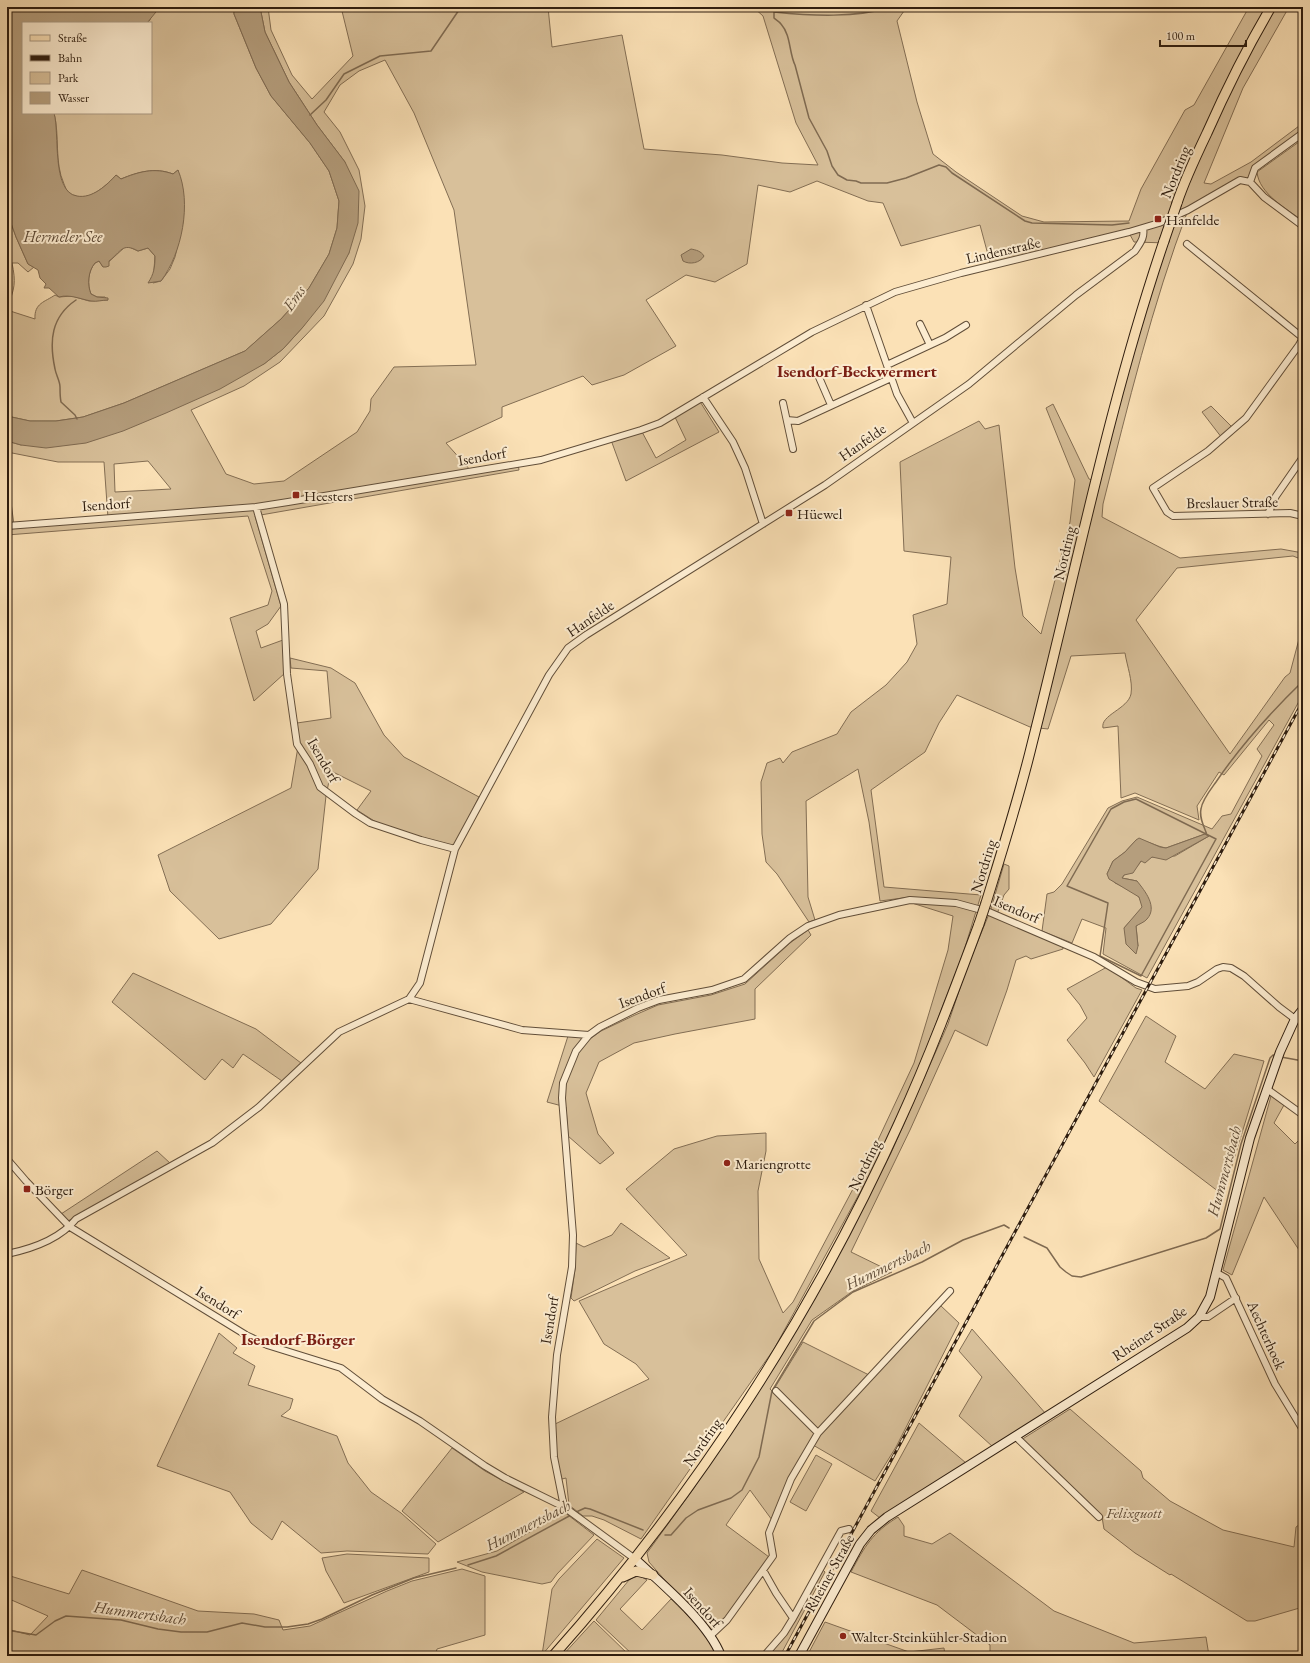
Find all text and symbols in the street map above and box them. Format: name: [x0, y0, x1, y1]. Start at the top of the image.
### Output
legend: [22, 22, 152, 114]
scale bar: [1160, 22, 1246, 48]
text: 100 m: [1166, 28, 1196, 44]
text: Straße: [58, 30, 87, 46]
text: Bahn: [58, 50, 83, 66]
text: Park: [58, 70, 79, 86]
text: Wasser: [58, 90, 89, 106]
street label: Nordring: [1156, 142, 1194, 201]
place label: Hanfelde: [1166, 210, 1219, 229]
marker: Hanfelde: [1153, 214, 1163, 224]
water label: Hermeler See: [23, 226, 103, 247]
street label: Lindenstraße: [964, 232, 1042, 268]
water label: Ems: [277, 281, 310, 316]
district label: Isendorf-Beckwermert: [777, 360, 938, 382]
street label: Hanfelde: [835, 419, 889, 465]
street label: Isendorf: [456, 442, 510, 470]
place label: Heesters: [304, 486, 353, 505]
marker: Heesters: [291, 490, 301, 500]
street label: Breslauer Straße: [1186, 492, 1278, 512]
street label: Isendorf: [81, 493, 133, 515]
place label: Hüewel: [797, 504, 843, 523]
marker: Hüewel: [784, 508, 794, 518]
street label: Nordring: [1049, 524, 1080, 582]
street label: Hanfelde: [563, 595, 618, 641]
street label: Isendorf: [304, 734, 345, 788]
street label: Nordring: [966, 836, 1000, 895]
street label: Isendorf: [991, 891, 1045, 928]
street label: Isendorf: [616, 977, 670, 1012]
water label: Hummertsbach: [1202, 1123, 1246, 1219]
street label: Nordring: [843, 1136, 885, 1194]
place label: Mariengrotte: [735, 1154, 811, 1173]
marker: Mariengrotte: [722, 1158, 732, 1168]
place label: Börger: [35, 1180, 74, 1199]
marker: Börger: [22, 1184, 32, 1194]
water label: Hummertsbach: [841, 1235, 934, 1295]
street label: Isendorf: [192, 1281, 245, 1324]
street label: Isendorf: [535, 1292, 563, 1346]
street label: Aechterhoek: [1243, 1297, 1291, 1373]
street label: Rheiner Straße: [1108, 1301, 1190, 1365]
district label: Isendorf-Börger: [241, 1328, 355, 1350]
street label: Nordring: [678, 1414, 726, 1470]
water label: Hummertsbach: [481, 1495, 574, 1556]
park label: Felixguott: [1105, 1503, 1162, 1522]
street label: Rheiner Straße: [800, 1531, 858, 1615]
street label: Isendorf: [680, 1583, 728, 1633]
water label: Hummertsbach: [92, 1596, 188, 1630]
place label: Walter-Steinkühler-Stadion: [851, 1627, 1007, 1646]
marker: Walter-Steinkühler-Stadion: [838, 1631, 848, 1641]

